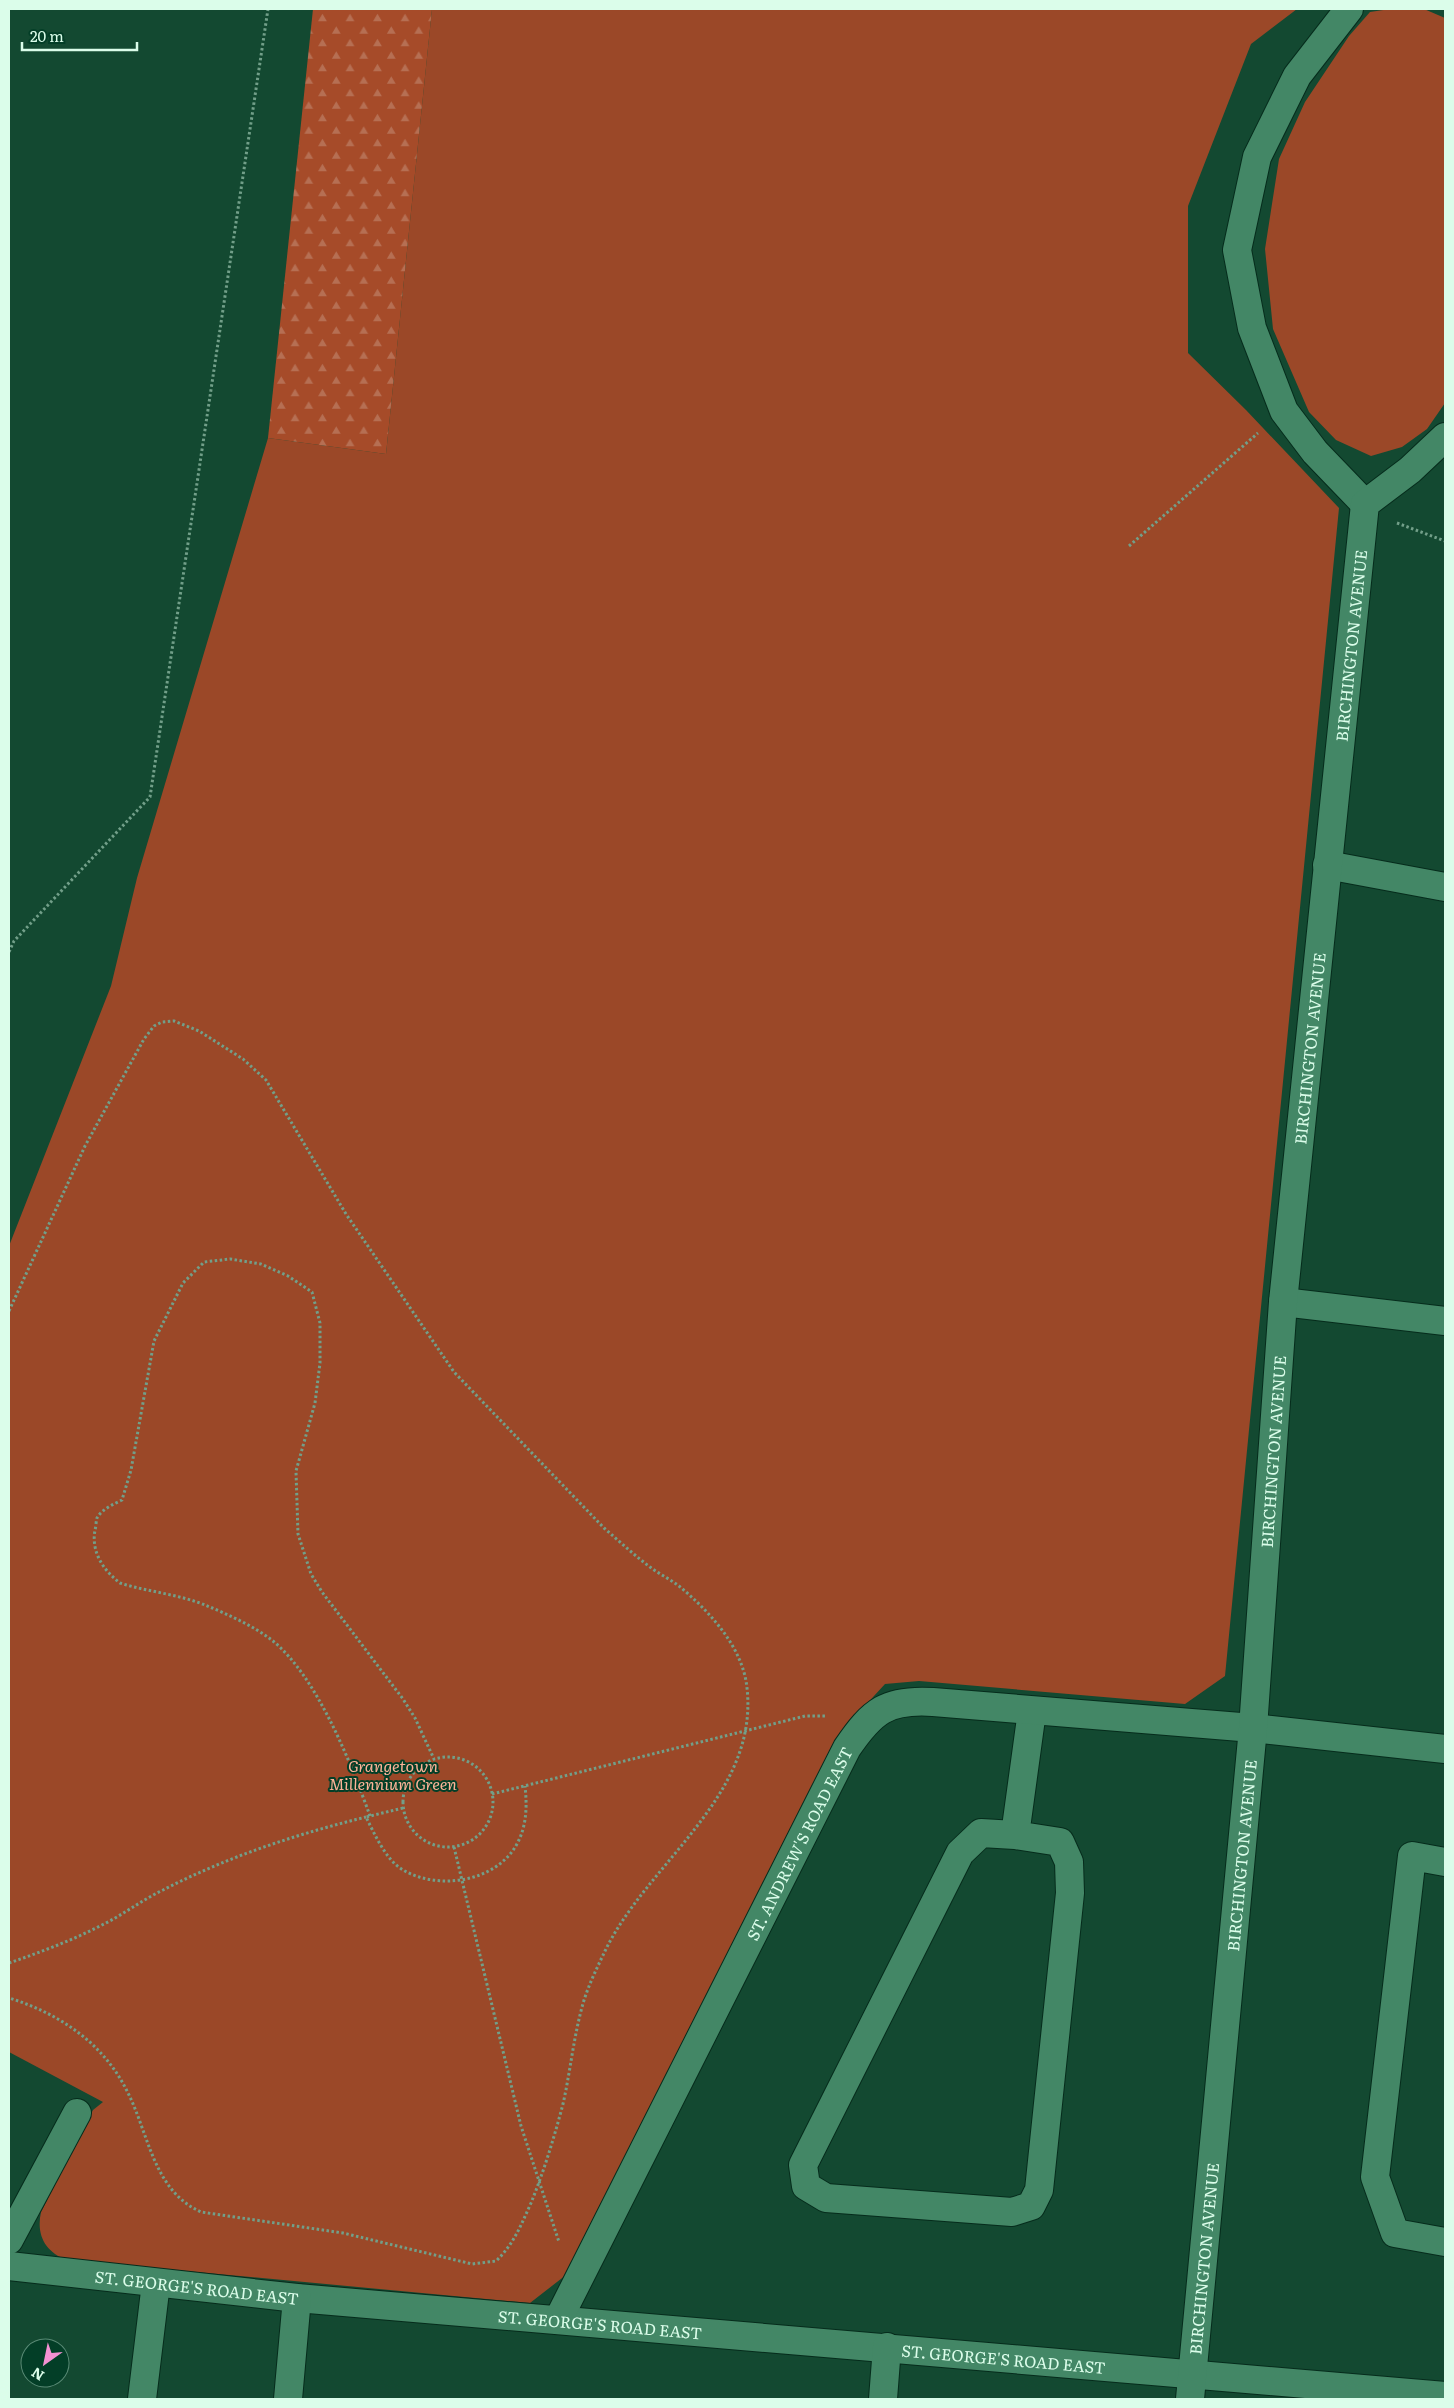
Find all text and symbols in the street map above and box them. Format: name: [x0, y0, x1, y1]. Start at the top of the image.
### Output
scale bar: [22, 20, 138, 52]
text: 20 m: [30, 24, 64, 47]
street label: BIRCHINGTON AVENUE: [1329, 548, 1372, 743]
street label: BIRCHINGTON AVENUE: [1287, 951, 1331, 1146]
street label: BIRCHINGTON AVENUE: [1254, 1355, 1291, 1549]
street label: ST. ANDREW'S ROAD EAST: [740, 1742, 858, 1944]
park label: Grangetown Millennium Green: [329, 1753, 457, 1795]
street label: BIRCHINGTON AVENUE: [1220, 1758, 1262, 1953]
street label: BIRCHINGTON AVENUE: [1182, 2161, 1224, 2356]
street label: ST. GEORGE'S ROAD EAST: [94, 2264, 300, 2310]
street label: ST. GEORGE'S ROAD EAST: [497, 2303, 703, 2345]
north arrow: [20, 2338, 70, 2388]
street label: ST. GEORGE'S ROAD EAST: [901, 2338, 1107, 2379]
text: N: [27, 2363, 48, 2386]

